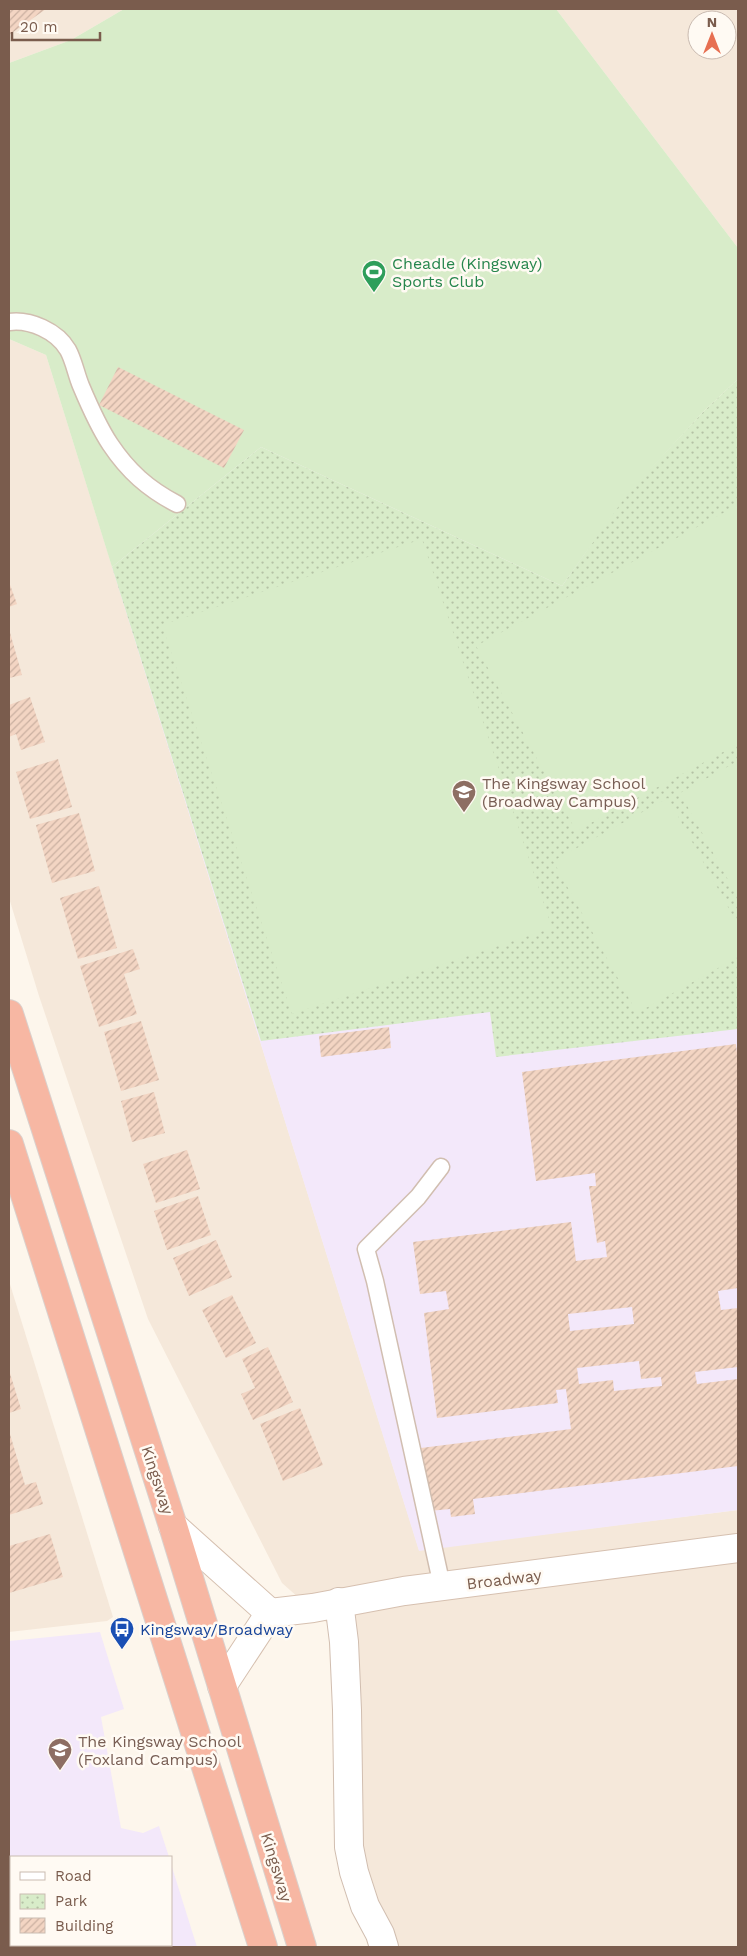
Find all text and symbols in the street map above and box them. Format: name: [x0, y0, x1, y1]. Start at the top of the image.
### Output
scale bar: [12, 10, 100, 42]
north arrow: [687, 10, 737, 60]
text: N: [707, 14, 717, 30]
text: 20 m: [20, 18, 58, 36]
place label: Cheadle (Kingsway) Sports Club: [392, 254, 542, 291]
sports icon: Cheadle (Kingsway) Sports Club: [361, 259, 387, 293]
place label: The Kingsway School (Broadway Campus): [482, 774, 645, 811]
school or university icon: The Kingsway School (Broadway Campus): [451, 779, 477, 813]
street label: Kingsway: [137, 1443, 178, 1518]
street label: Broadway: [465, 1565, 543, 1594]
bus stop icon: Kingsway/Broadway: [109, 1616, 135, 1650]
place label: Kingsway/Broadway: [140, 1620, 294, 1639]
place label: The Kingsway School (Foxland Campus): [78, 1732, 241, 1769]
school or university icon: The Kingsway School (Foxland Campus): [47, 1737, 73, 1771]
street label: Kingsway: [257, 1830, 296, 1905]
legend: [10, 1856, 172, 1946]
text: Road: [55, 1867, 92, 1885]
text: Park: [55, 1892, 88, 1910]
text: Building: [55, 1917, 113, 1935]

